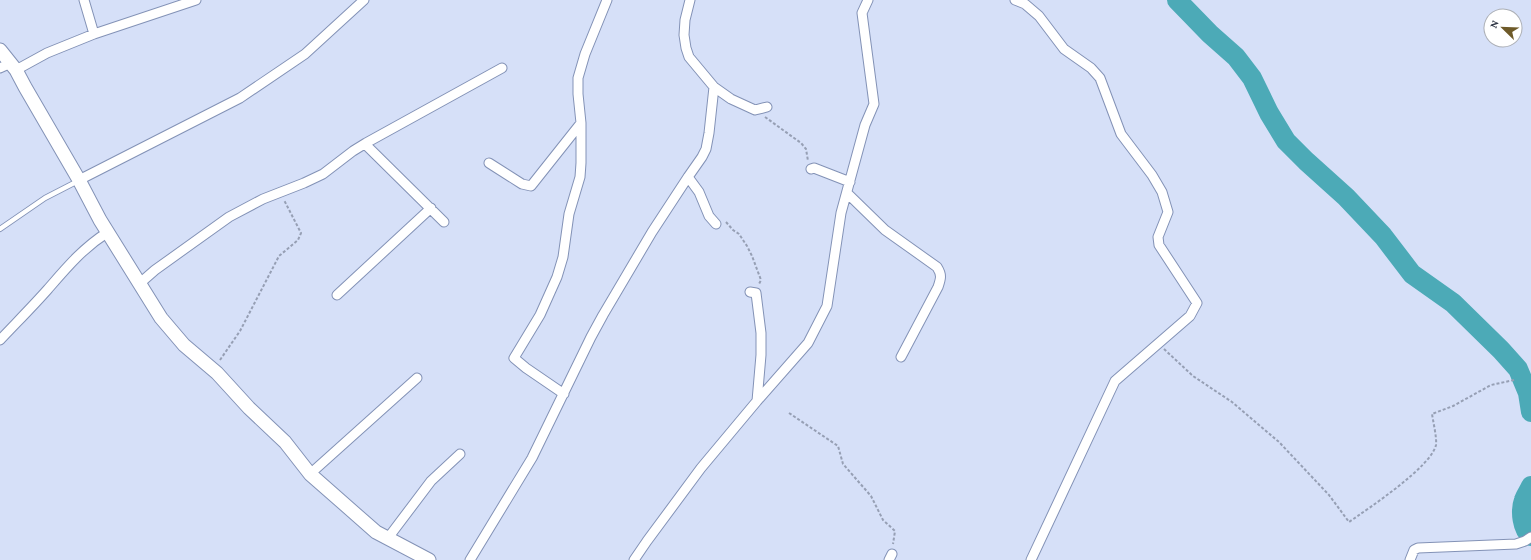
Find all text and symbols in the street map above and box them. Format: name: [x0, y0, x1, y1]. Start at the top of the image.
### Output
north arrow: [1483, 8, 1523, 48]
text: N: [1487, 18, 1501, 30]

